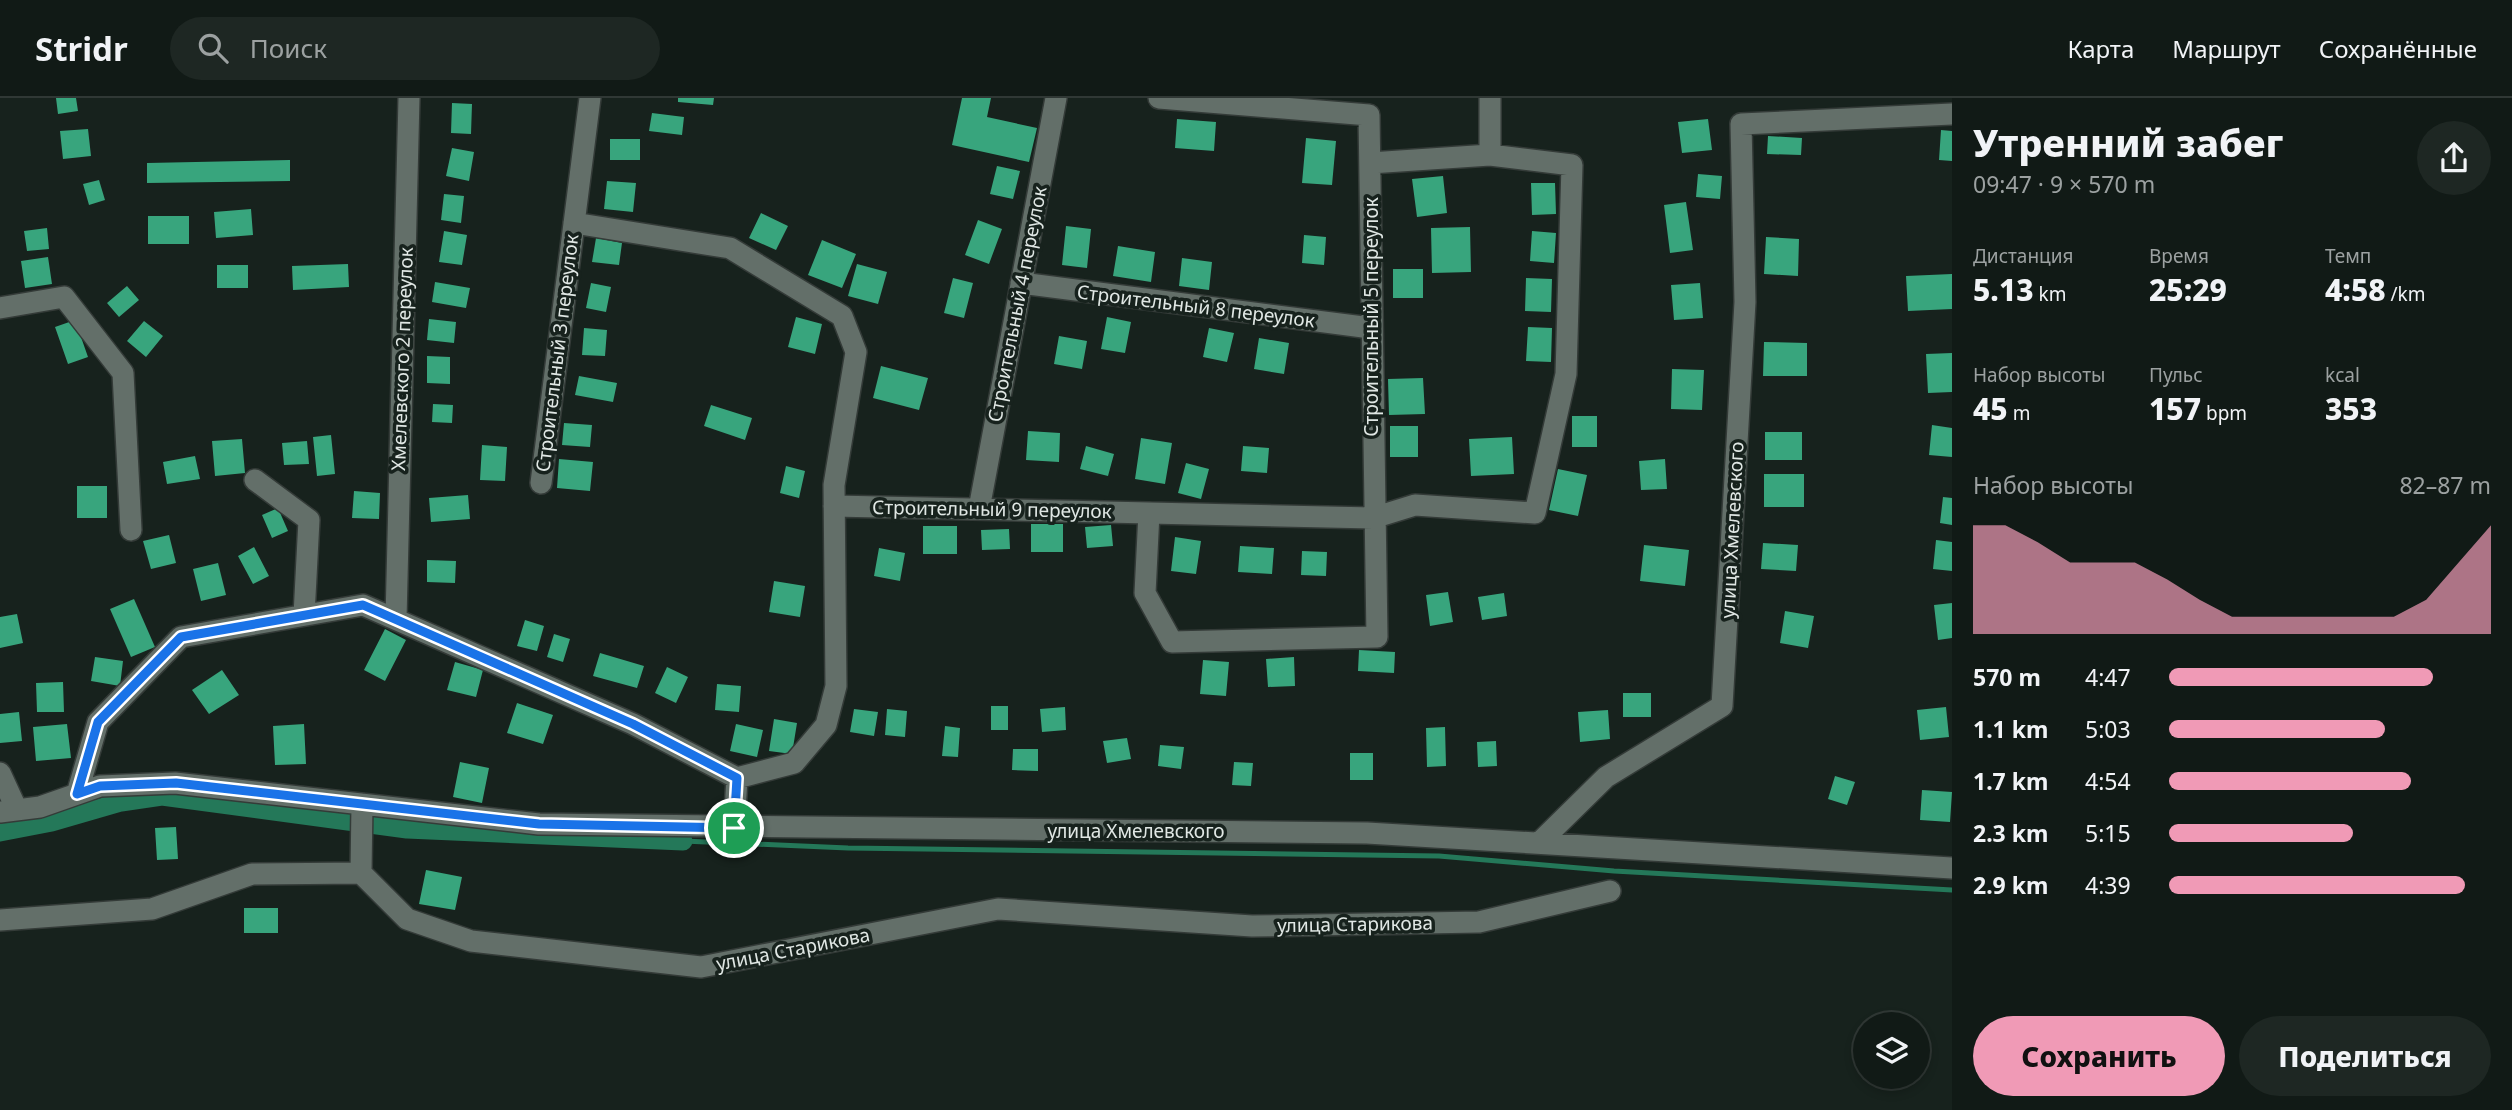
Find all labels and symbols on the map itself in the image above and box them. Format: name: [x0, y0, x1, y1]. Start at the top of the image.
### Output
street label: Строительный 4 переулок: [981, 184, 1053, 424]
street label: Строительный 5 переулок: [1358, 197, 1384, 437]
street label: Строительный 3 переулок: [529, 233, 585, 473]
street label: Хмелевского 2 переулок: [385, 247, 419, 471]
street label: Строительный 8 переулок: [1076, 278, 1316, 334]
street label: улица Хмелевского: [1714, 441, 1750, 619]
street label: Строительный 9 переулок: [872, 494, 1112, 524]
pin: [704, 798, 764, 858]
street label: улица Хмелевского: [1047, 818, 1225, 844]
street label: улица Старикова: [1277, 910, 1433, 938]
street label: улица Старикова: [714, 921, 872, 977]

